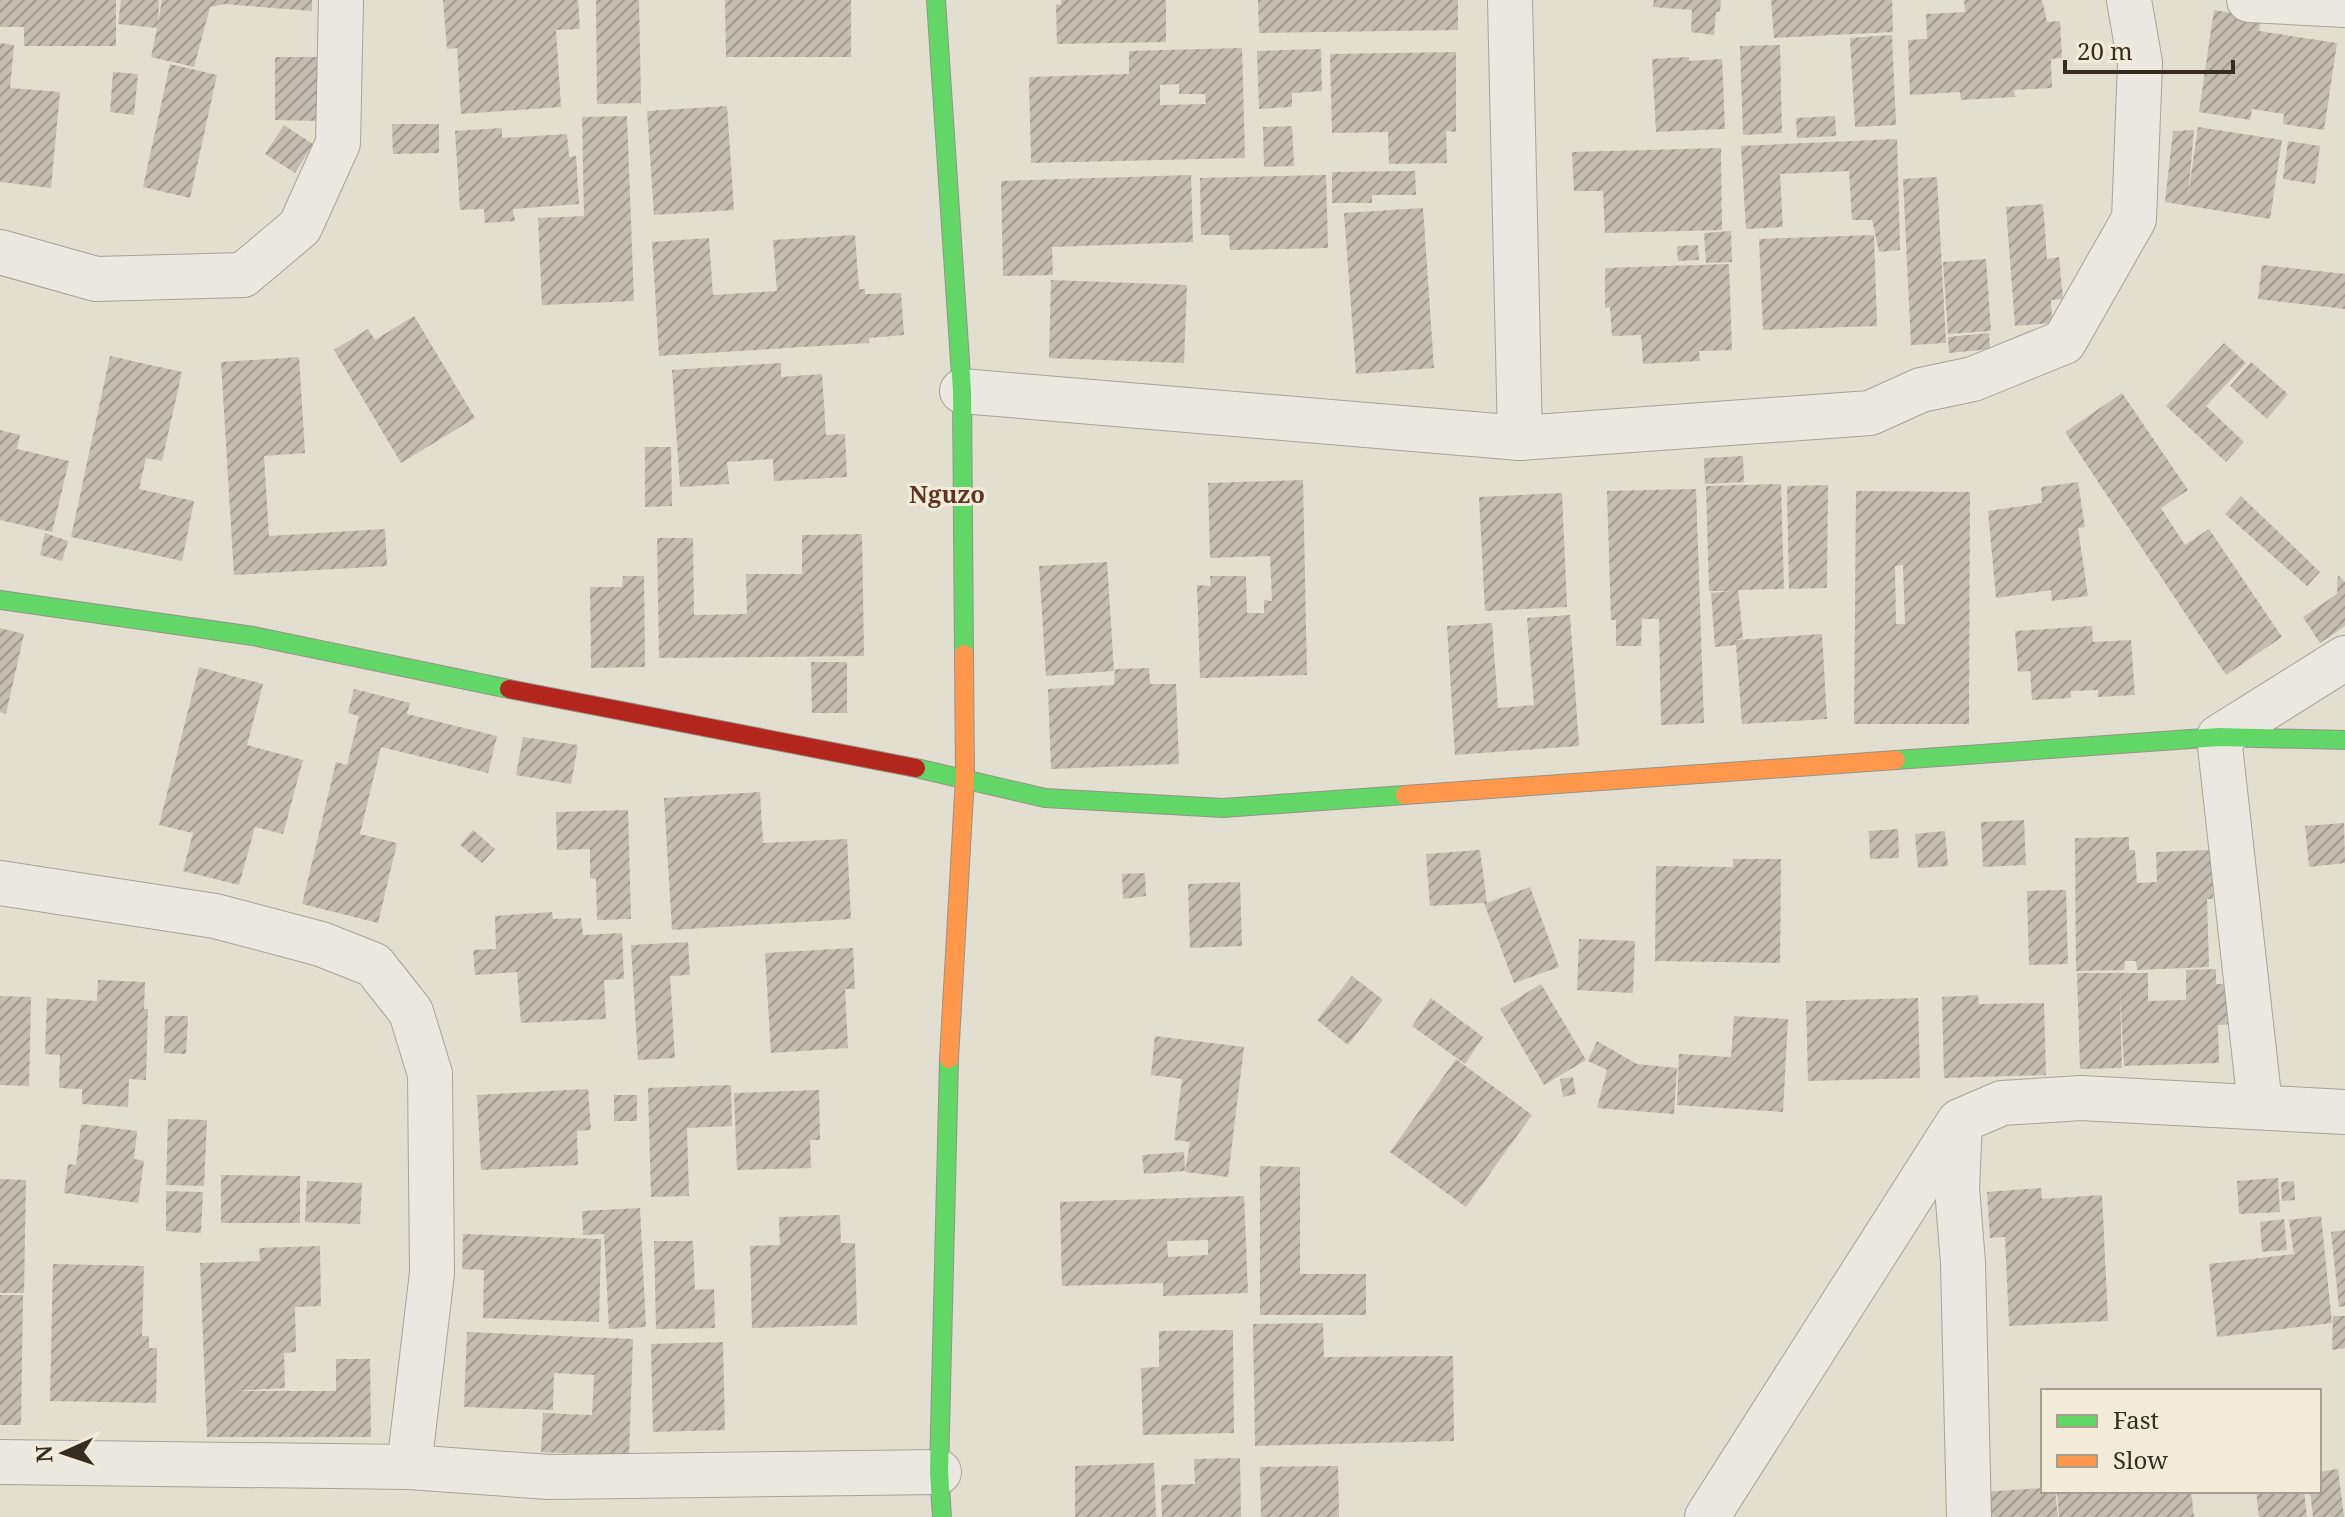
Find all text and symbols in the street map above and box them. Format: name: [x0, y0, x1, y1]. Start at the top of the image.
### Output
scale bar: [2065, 24, 2233, 74]
text: 20 m: [2077, 34, 2133, 67]
district label: Nguzo: [909, 477, 985, 510]
legend: [2041, 1389, 2321, 1493]
text: Fast: [2113, 1403, 2159, 1436]
north arrow: [24, 1413, 104, 1493]
text: Slow: [2113, 1443, 2168, 1476]
text: N: [28, 1445, 58, 1464]

